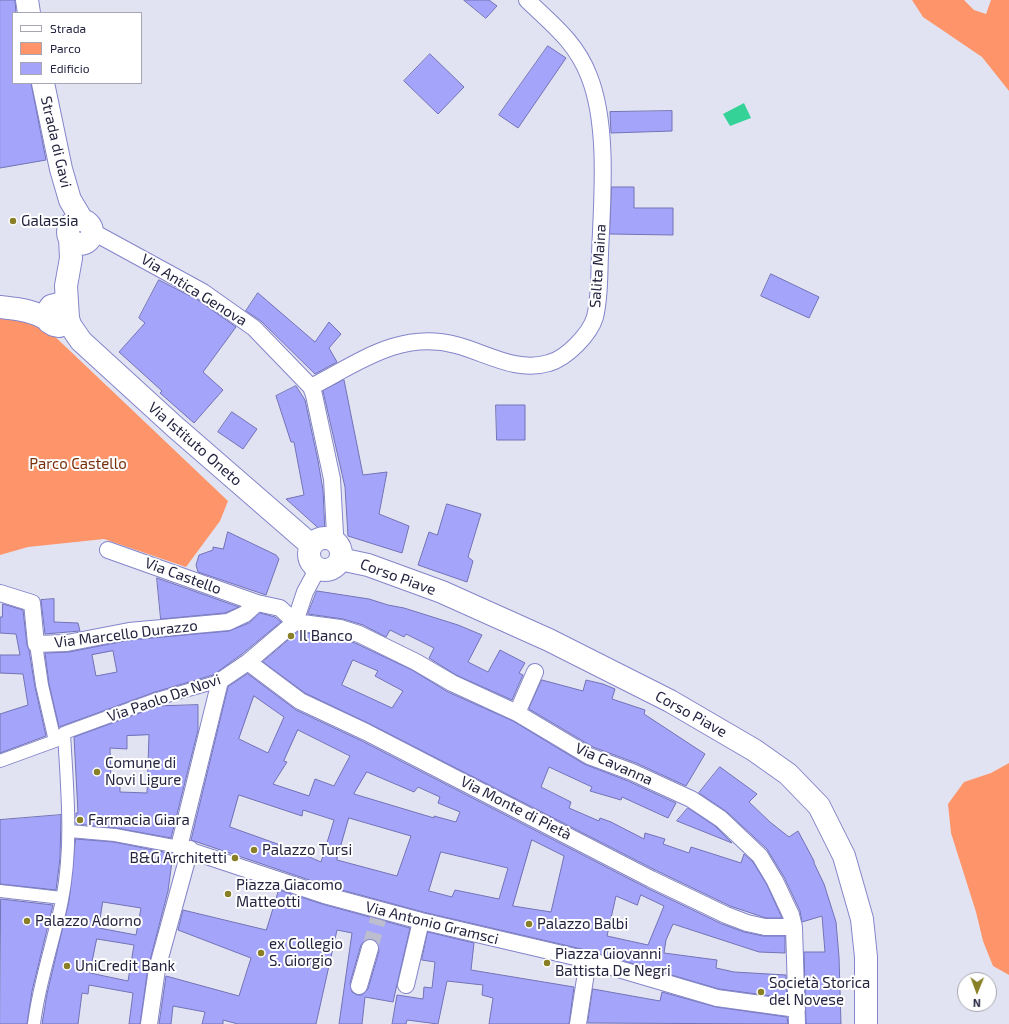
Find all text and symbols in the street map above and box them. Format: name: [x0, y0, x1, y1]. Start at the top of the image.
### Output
legend: [12, 12, 142, 84]
text: Strada: [50, 21, 86, 35]
text: Parco: [50, 41, 81, 55]
text: Edificio: [50, 61, 90, 75]
street label: Strada di Gavi: [37, 94, 75, 190]
place label: Galassia: [21, 212, 79, 230]
marker: Galassia: [8, 216, 18, 226]
street label: Salita Maina: [586, 223, 610, 309]
street label: Via Antica Genova: [138, 250, 250, 330]
street label: Via Istituto Oneto: [144, 398, 246, 490]
park label: Parco Castello: [29, 455, 127, 473]
street label: Via Castello: [142, 554, 224, 598]
street label: Corso Piave: [358, 555, 438, 599]
street label: Via Marcello Durazzo: [53, 616, 199, 652]
place label: Il Banco: [299, 627, 353, 645]
marker: Il Banco: [286, 631, 296, 641]
street label: Via Paolo Da Novi: [105, 670, 223, 726]
street label: Corso Piave: [652, 687, 730, 741]
street label: Via Cavanna: [572, 739, 656, 789]
place label: Comune di Novi Ligure: [105, 754, 181, 789]
marker: Comune di Novi Ligure: [92, 767, 102, 777]
street label: Via Monte di Pietà: [457, 772, 575, 844]
place label: Farmacia Giara: [88, 811, 190, 829]
marker: Farmacia Giara: [75, 815, 85, 825]
place label: Palazzo Tursi: [262, 841, 352, 859]
marker: Palazzo Tursi: [249, 845, 259, 855]
place label: B&G Architetti: [130, 849, 227, 867]
marker: B&G Architetti: [230, 853, 240, 863]
place label: Piazza Giacomo Matteotti: [236, 876, 342, 911]
marker: Piazza Giacomo Matteotti: [223, 889, 233, 899]
street label: Via Antonio Gramsci: [364, 898, 500, 948]
place label: Palazzo Adorno: [35, 912, 142, 930]
place label: Palazzo Balbi: [537, 915, 628, 933]
marker: Palazzo Adorno: [22, 916, 32, 926]
marker: Palazzo Balbi: [524, 919, 534, 929]
place label: ex Collegio S. Giorgio: [269, 935, 343, 970]
place label: Piazza Giovanni Battista De Negri: [555, 945, 671, 980]
marker: ex Collegio S. Giorgio: [256, 948, 266, 958]
place label: UniCredit Bank: [75, 957, 175, 975]
marker: Piazza Giovanni Battista De Negri: [542, 958, 552, 968]
marker: UniCredit Bank: [62, 961, 72, 971]
north arrow: [957, 972, 997, 1012]
place label: Società Storica del Novese: [769, 974, 870, 1009]
marker: Società Storica del Novese: [756, 987, 766, 997]
text: N: [973, 997, 981, 1010]

